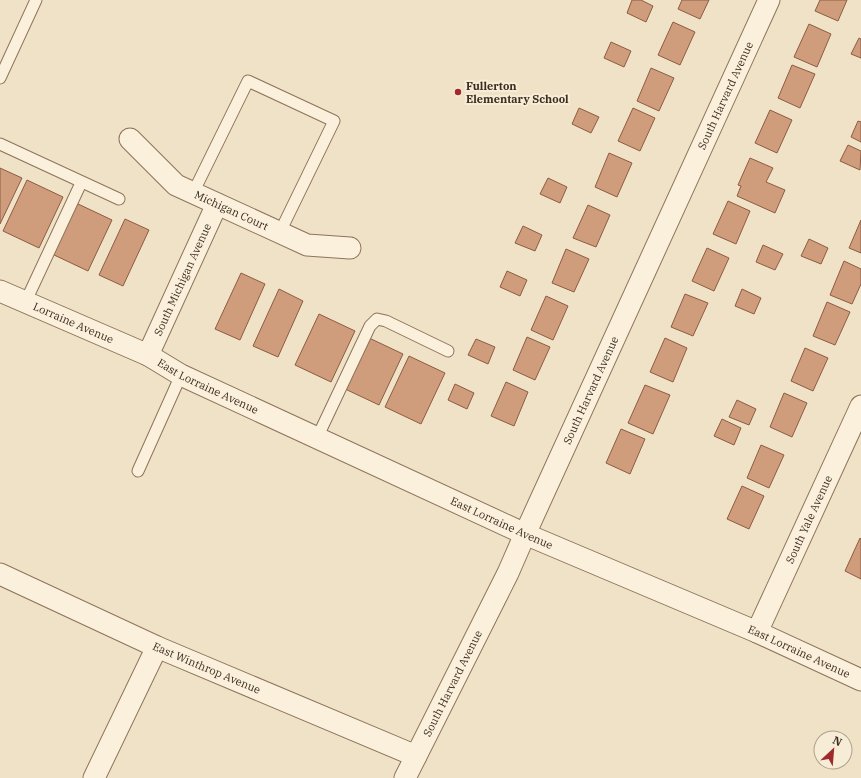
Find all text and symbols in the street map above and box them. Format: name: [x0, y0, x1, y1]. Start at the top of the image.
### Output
street label: South Harvard Avenue: [695, 39, 756, 152]
place label: Fullerton Elementary School: [466, 79, 569, 106]
marker: Fullerton Elementary School: [453, 87, 463, 97]
street label: Michigan Court: [192, 187, 271, 233]
street label: South Michigan Avenue: [151, 221, 214, 338]
street label: Lorraine Avenue: [31, 299, 116, 346]
street label: South Harvard Avenue: [560, 334, 621, 447]
street label: East Lorraine Avenue: [155, 355, 261, 417]
street label: South Yale Avenue: [783, 473, 835, 566]
street label: East Lorraine Avenue: [448, 494, 555, 552]
street label: East Lorraine Avenue: [746, 622, 853, 681]
street label: South Harvard Avenue: [420, 628, 485, 739]
street label: East Winthrop Avenue: [150, 639, 263, 697]
north arrow: [813, 730, 853, 770]
text: N: [830, 733, 845, 749]

